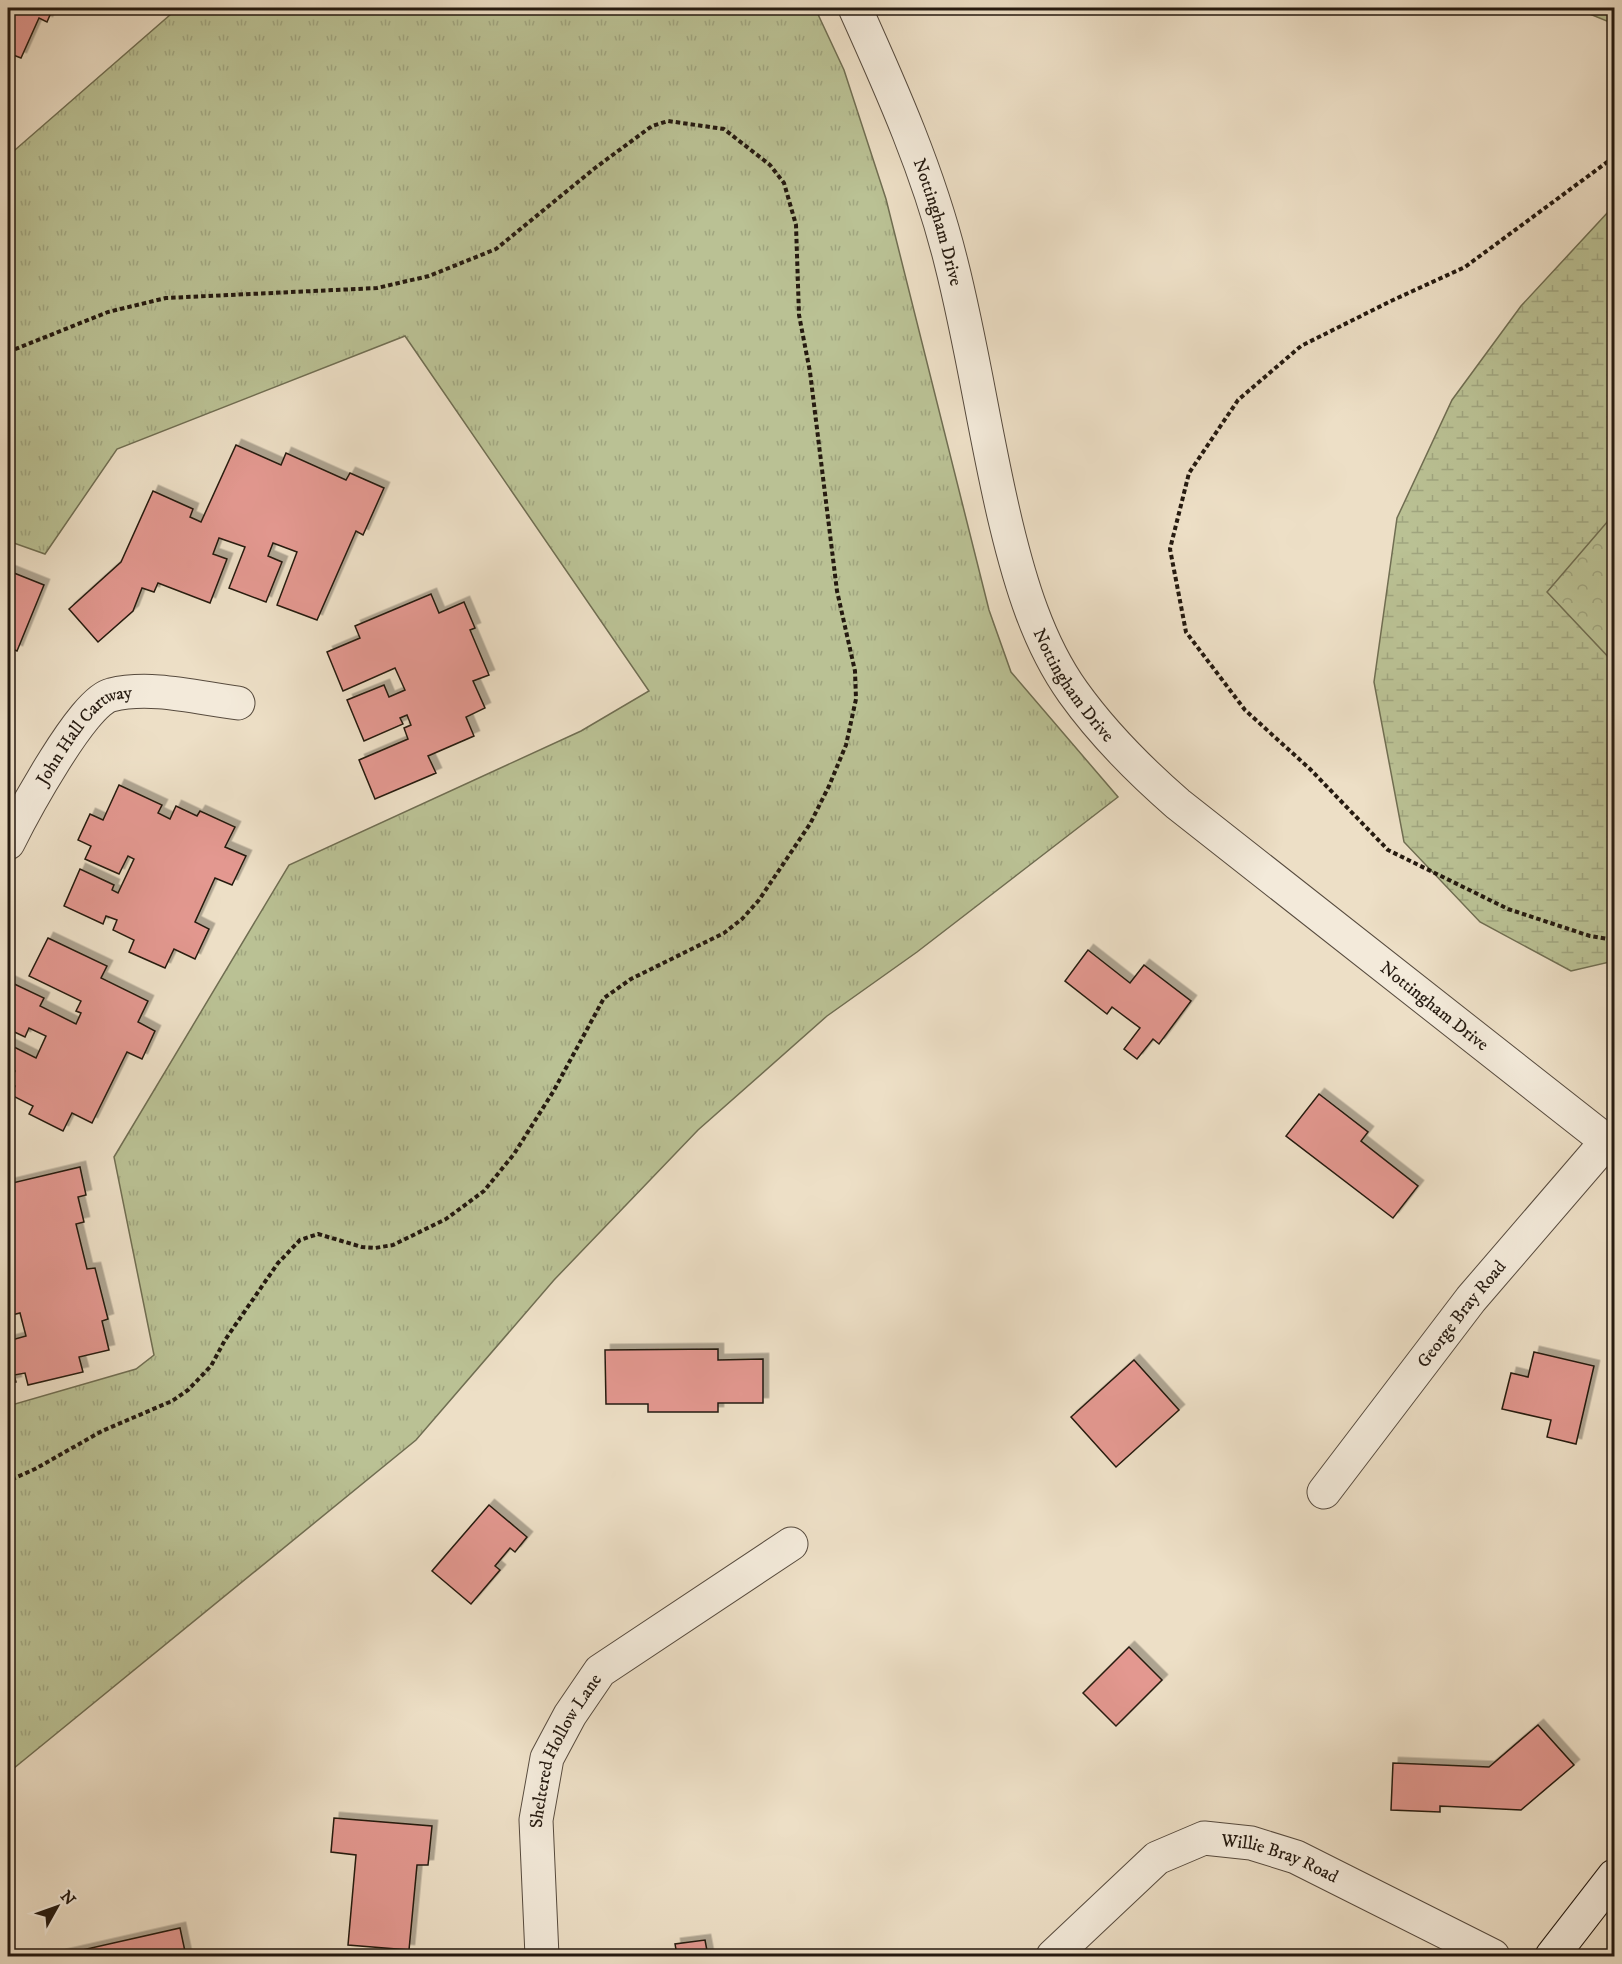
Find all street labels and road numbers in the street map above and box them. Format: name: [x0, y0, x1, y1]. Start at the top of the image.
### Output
street label: Nottingham Drive: [908, 156, 966, 288]
street label: Nottingham Drive: [1028, 625, 1118, 747]
street label: John Hall Cartway: [31, 682, 134, 791]
street label: Nottingham Drive: [1375, 957, 1493, 1056]
street label: George Bray Road: [1413, 1256, 1511, 1372]
street label: Sheltered Hollow Lane: [526, 1670, 607, 1828]
street label: Willie Bray Road: [1219, 1830, 1342, 1888]

